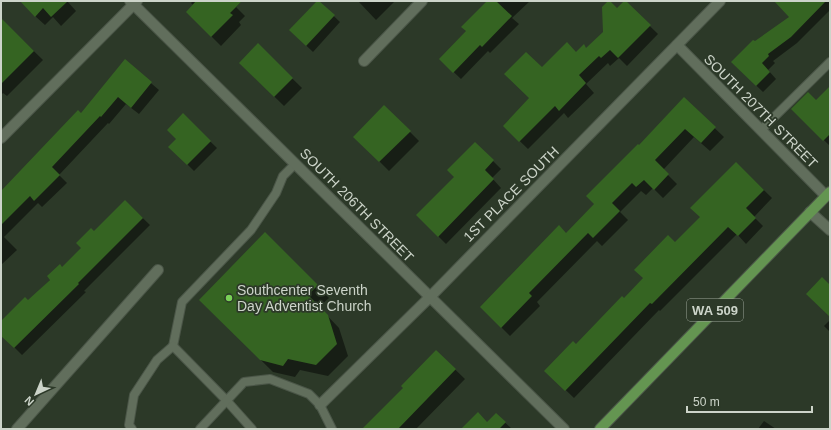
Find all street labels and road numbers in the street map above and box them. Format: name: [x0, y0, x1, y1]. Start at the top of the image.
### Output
street label: SOUTH 207TH STREET: [701, 51, 821, 171]
street label: 1ST PLACE SOUTH: [460, 143, 562, 245]
street label: SOUTH 206TH STREET: [297, 145, 417, 265]
road number: WA 509: [687, 299, 743, 321]

